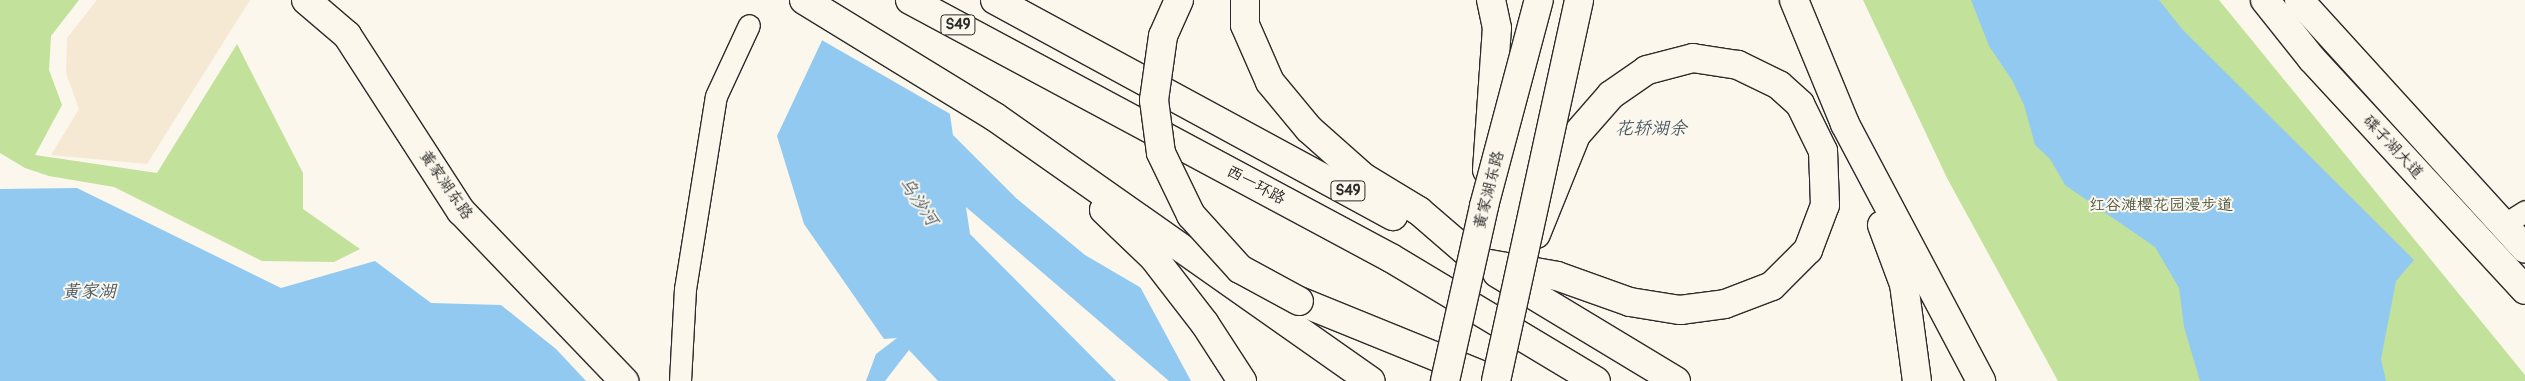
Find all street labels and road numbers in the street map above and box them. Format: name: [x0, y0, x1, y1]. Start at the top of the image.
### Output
road number: S49: [939, 12, 977, 38]
street label: 碟子湖大道: [2359, 111, 2427, 183]
street label: 黄家湖东路: [415, 147, 477, 223]
street label: 黄家湖东路: [1470, 149, 1508, 231]
street label: 西一环路: [1223, 162, 1289, 208]
road number: S49: [1329, 178, 1367, 204]

